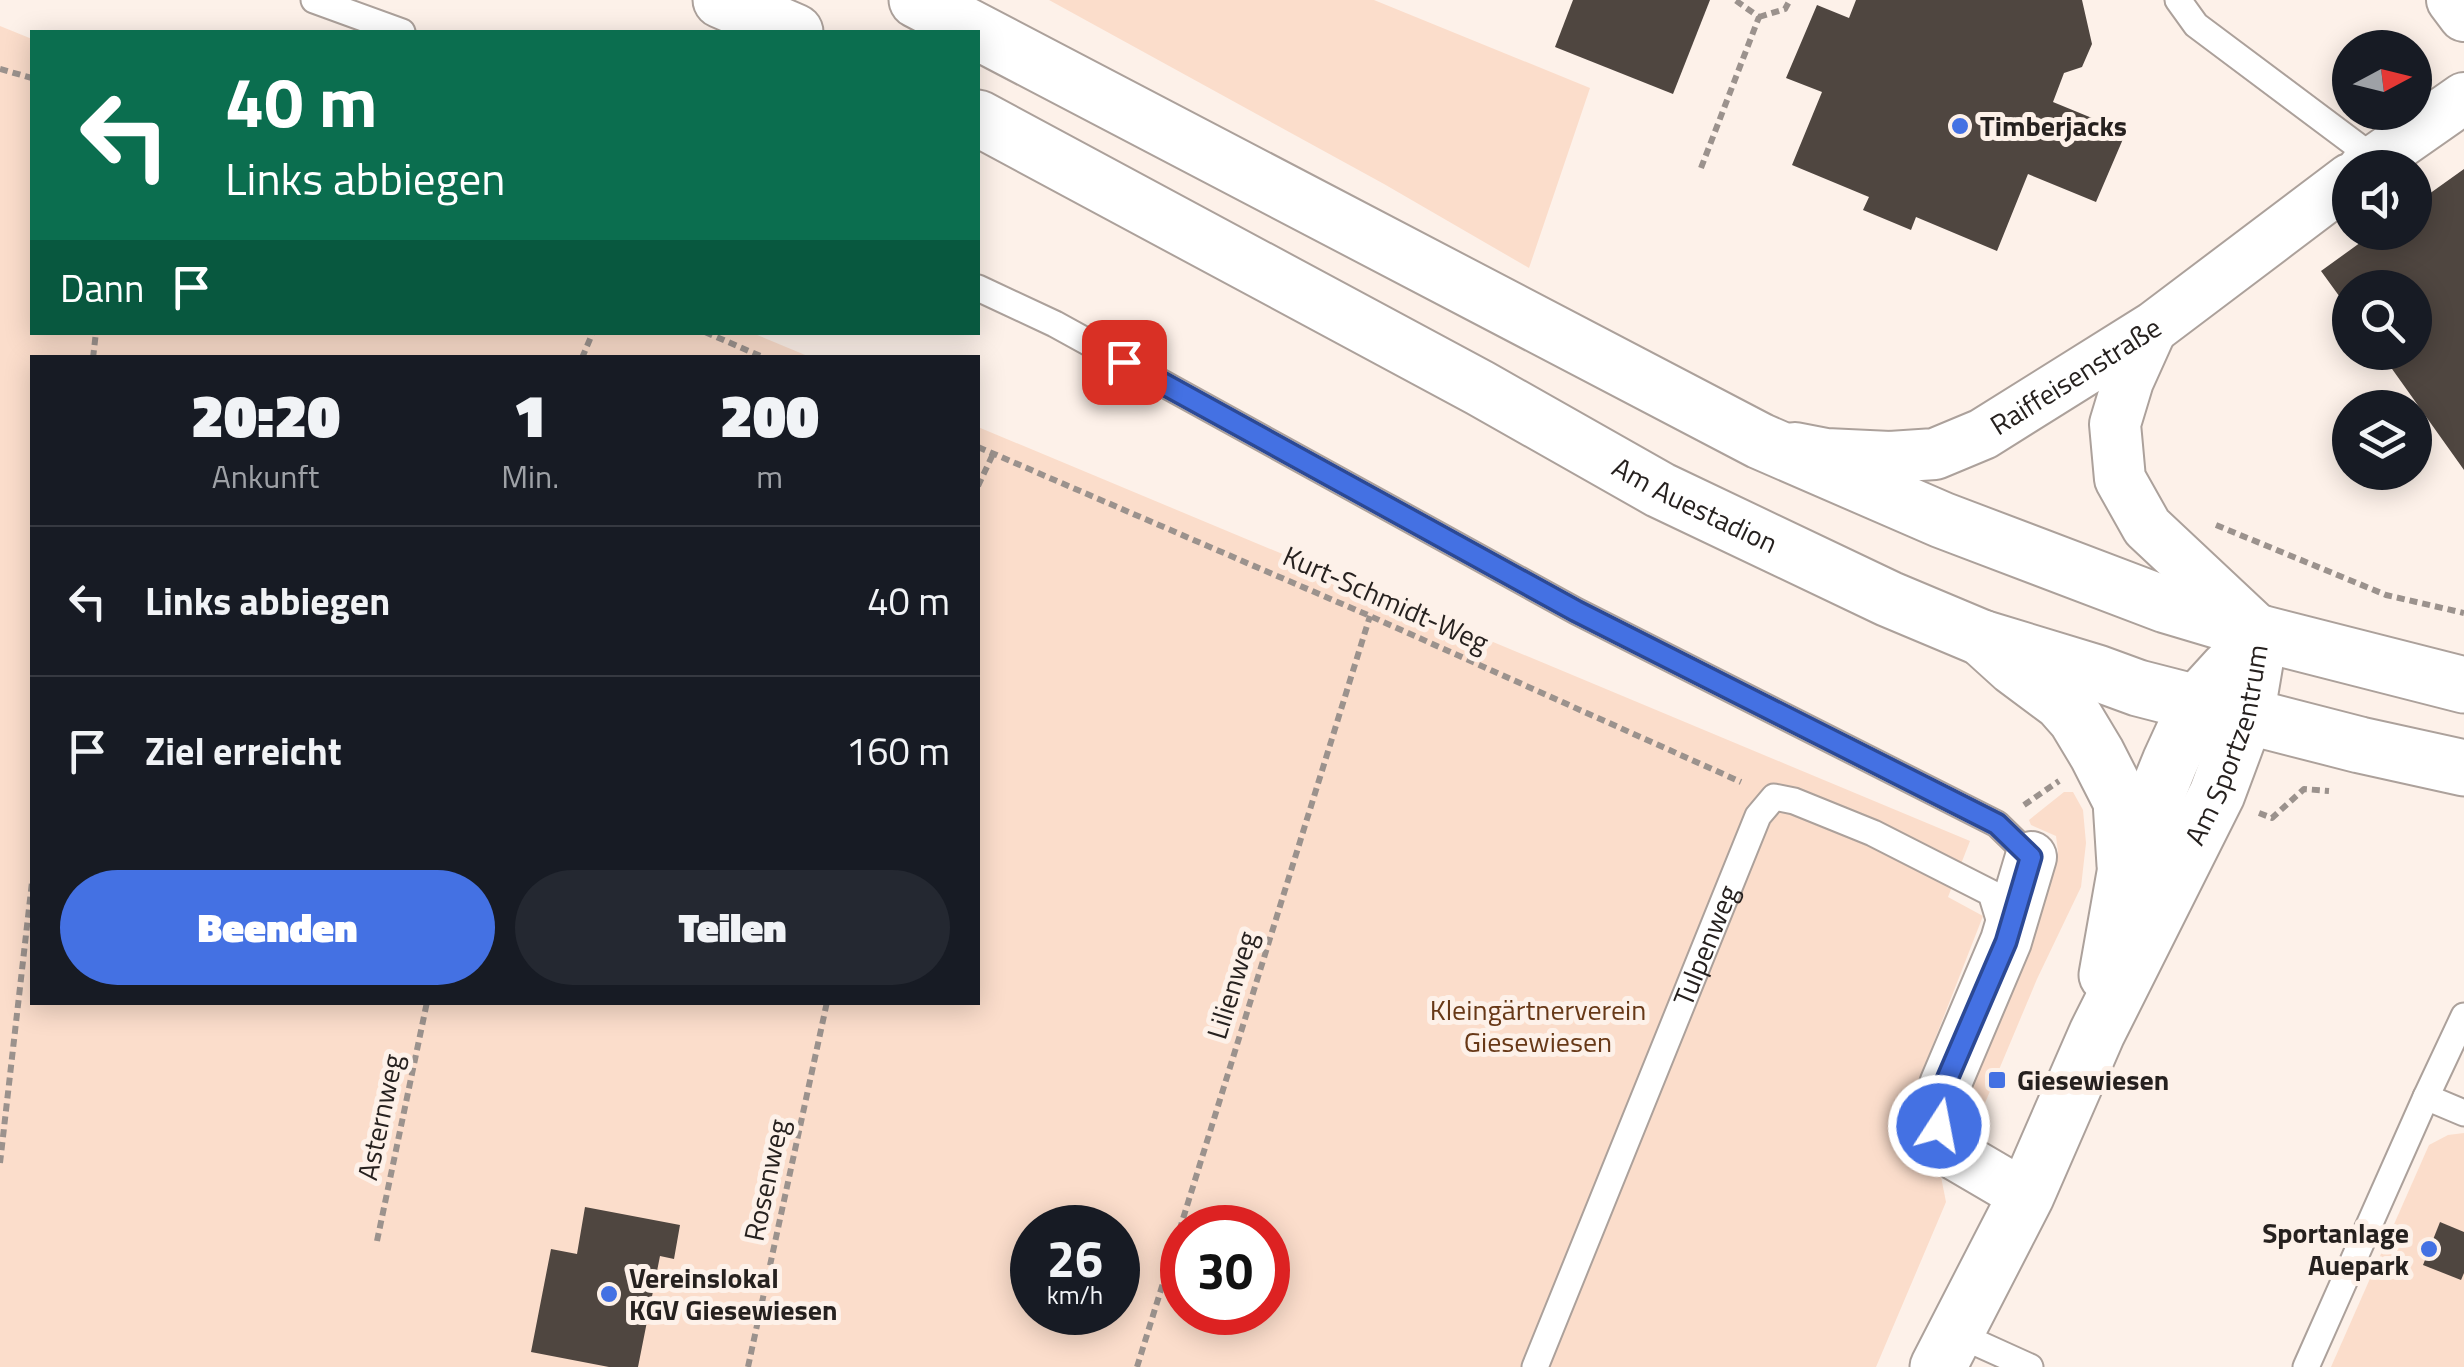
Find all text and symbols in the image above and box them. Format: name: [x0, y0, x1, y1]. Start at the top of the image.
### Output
north arrow: [2332, 30, 2432, 130]
map controls: [2332, 30, 2432, 490]
text: 40 m: [225, 48, 378, 154]
icon: left: [60, 70, 190, 200]
place label: Timberjacks: [1980, 104, 2127, 147]
marker: Timberjacks: [1949, 115, 1971, 137]
text: Links abbiegen: [225, 144, 505, 212]
button: sound: [2332, 150, 2432, 250]
text: Dann: [60, 259, 144, 317]
icon: arrive: [164, 260, 219, 315]
button: search: [2332, 270, 2432, 370]
street label: Raiffeisenstraße: [1981, 306, 2169, 446]
pin: [1082, 320, 1167, 405]
icon: arrive: [1097, 335, 1152, 390]
text: 20:20: [191, 369, 340, 460]
text: 1: [514, 369, 547, 460]
text: 200: [720, 369, 819, 460]
button: layers: [2332, 390, 2432, 490]
street label: Am Auestadion: [1605, 445, 1785, 564]
text: Ankunft: [212, 452, 319, 500]
text: Min.: [501, 452, 559, 500]
text: m: [756, 452, 783, 500]
street label: Kurt-Schmidt-Weg: [1276, 534, 1496, 663]
text: Links abbiegen: [145, 572, 390, 630]
text: 40 m: [867, 572, 950, 630]
icon: left: [60, 574, 115, 629]
street label: Am Sportzentrum: [2173, 641, 2279, 852]
text: Ziel erreicht: [145, 722, 342, 780]
text: 160 m: [846, 722, 950, 780]
icon: arrive: [60, 724, 115, 779]
button: Beenden: [60, 870, 495, 985]
button: Teilen: [515, 870, 950, 985]
street label: Tulpenweg: [1661, 878, 1749, 1012]
street label: Lilienweg: [1195, 926, 1268, 1044]
park label: Kleingärtnerverein Giesewiesen: [1430, 988, 1646, 1063]
street label: Asternweg: [345, 1050, 414, 1184]
place label: Giesewiesen: [2017, 1058, 2169, 1101]
marker: Giesewiesen: [1986, 1069, 2008, 1091]
position arrow: [1887, 1074, 1991, 1178]
street label: Rosenweg: [732, 1115, 799, 1245]
speed limit sign: 30: [1160, 1205, 1290, 1335]
place label: Sportanlage Auepark: [2262, 1211, 2410, 1286]
text: 26: [1047, 1220, 1103, 1296]
marker: Sportanlage Auepark: [2418, 1238, 2440, 1260]
place label: Vereinslokal KGV Giesewiesen: [629, 1256, 838, 1331]
text: km/h: [1047, 1276, 1103, 1314]
marker: Vereinslokal KGV Giesewiesen: [598, 1283, 620, 1305]

